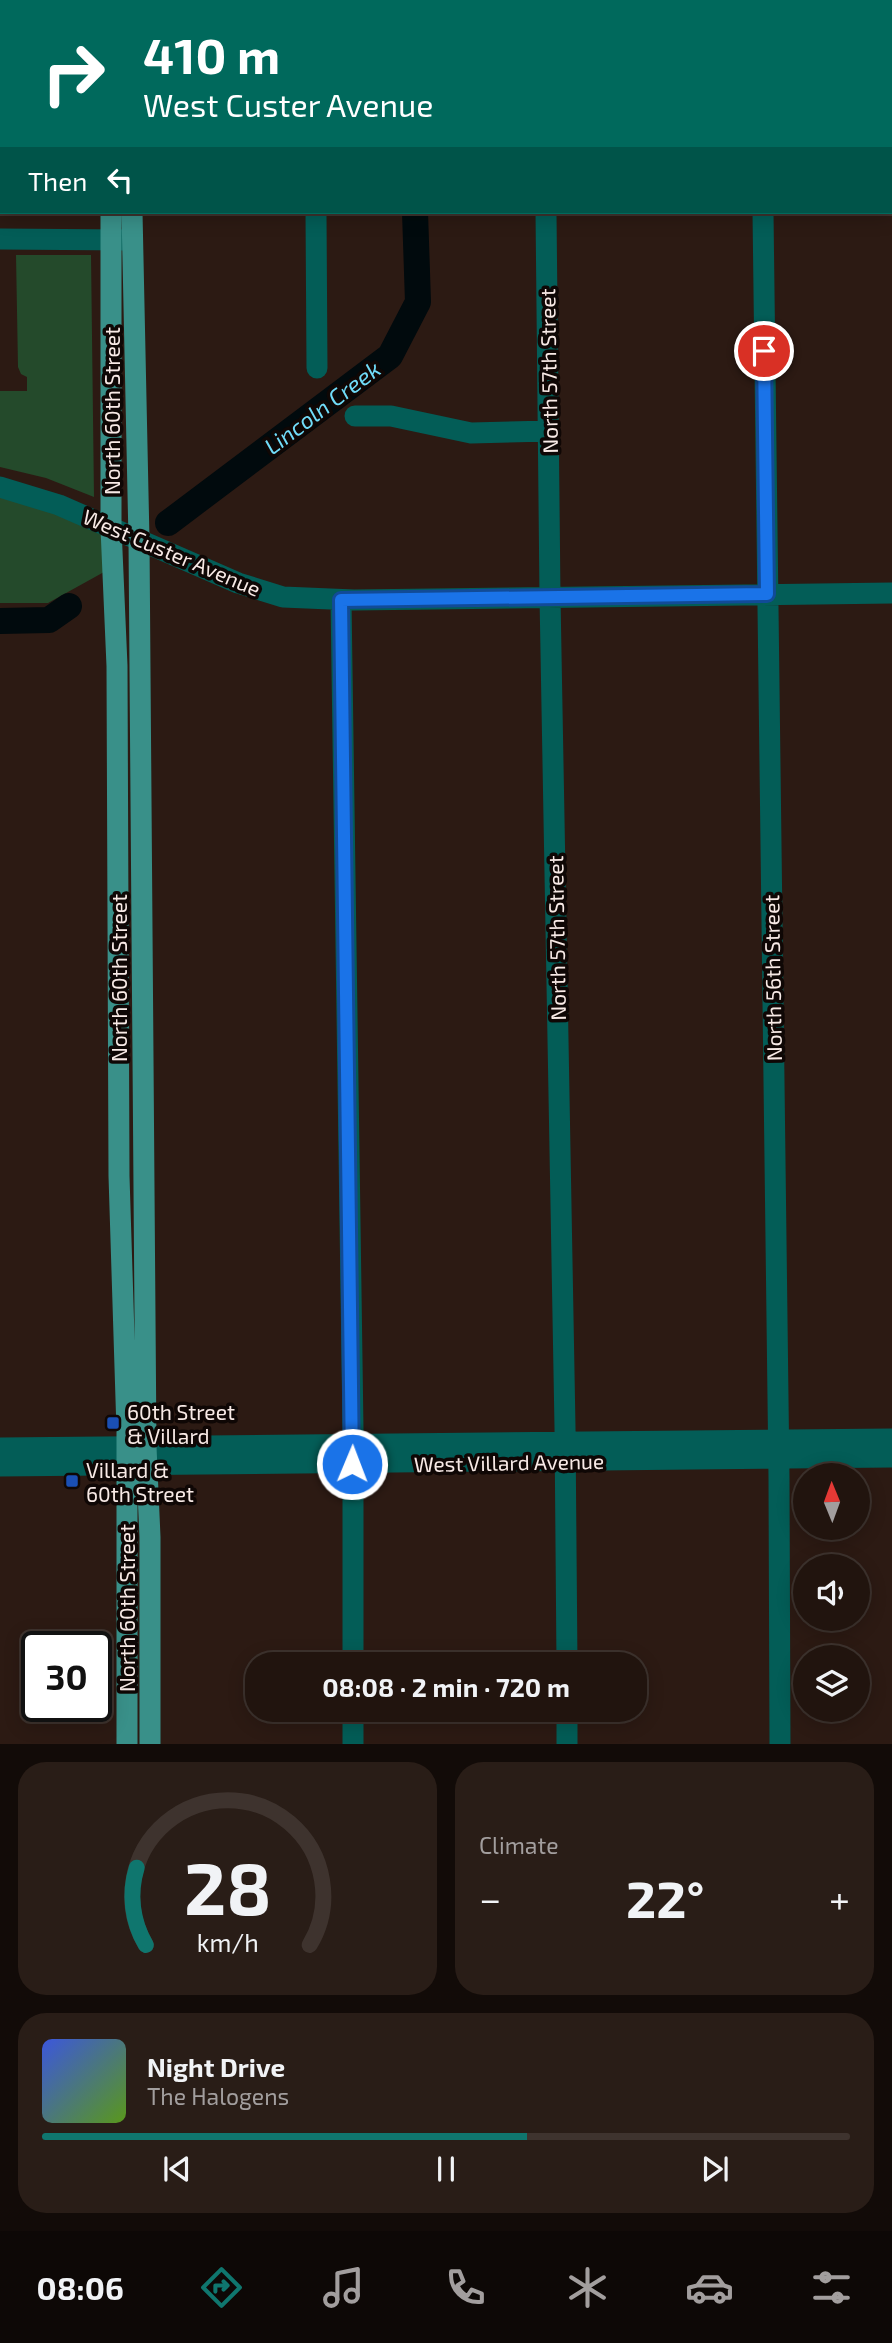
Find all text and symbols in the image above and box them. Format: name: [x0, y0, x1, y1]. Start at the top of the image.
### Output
text: 410 m: [143, 25, 280, 84]
icon: right: [28, 28, 119, 119]
text: West Custer Avenue: [143, 85, 433, 123]
icon: left: [101, 161, 139, 199]
text: Then: [28, 165, 87, 196]
street label: North 57th Street: [534, 288, 562, 454]
pin: [734, 321, 794, 381]
street label: North 60th Street: [99, 327, 124, 495]
icon: arrive: [745, 332, 783, 370]
water label: Lincoln Creek: [258, 354, 386, 460]
street label: West Custer Avenue: [79, 503, 265, 601]
street label: North 57th Street: [542, 855, 570, 1021]
street label: North 60th Street: [106, 894, 131, 1062]
street label: North 56th Street: [758, 895, 786, 1061]
place label: 60th Street & Villard: [127, 1399, 235, 1448]
marker: 60th Street & Villard: [105, 1415, 121, 1431]
position arrow: [315, 1427, 389, 1501]
street label: West Villard Avenue: [414, 1448, 604, 1476]
place label: Villard & 60th Street: [86, 1457, 194, 1506]
north arrow: [793, 1463, 870, 1540]
map controls: [793, 1463, 870, 1722]
marker: Villard & 60th Street: [64, 1473, 80, 1489]
street label: North 60th Street: [114, 1524, 139, 1692]
button: sound: [793, 1554, 870, 1631]
speed limit sign: 30: [21, 1631, 112, 1722]
button: layers: [793, 1645, 870, 1722]
text: 08:08 · 2 min · 720 m: [322, 1671, 570, 1702]
text: Climate: [479, 1831, 559, 1859]
text: 28: [184, 1842, 271, 1930]
text: 22°: [626, 1866, 704, 1928]
text: −: [479, 1875, 501, 1921]
text: +: [829, 1875, 850, 1921]
text: km/h: [196, 1926, 259, 1956]
text: Night Drive: [147, 2051, 285, 2082]
text: The Halogens: [147, 2082, 289, 2110]
icon: previous: [158, 2150, 196, 2188]
icon: pause: [427, 2150, 465, 2188]
icon: next: [696, 2150, 734, 2188]
icon: directions: [197, 2263, 246, 2312]
icon: music: [319, 2263, 368, 2312]
icon: phone: [441, 2263, 490, 2312]
icon: climate: [563, 2263, 612, 2312]
icon: car: [685, 2263, 734, 2312]
icon: filters: [807, 2263, 856, 2312]
text: 08:06: [36, 2268, 124, 2306]

